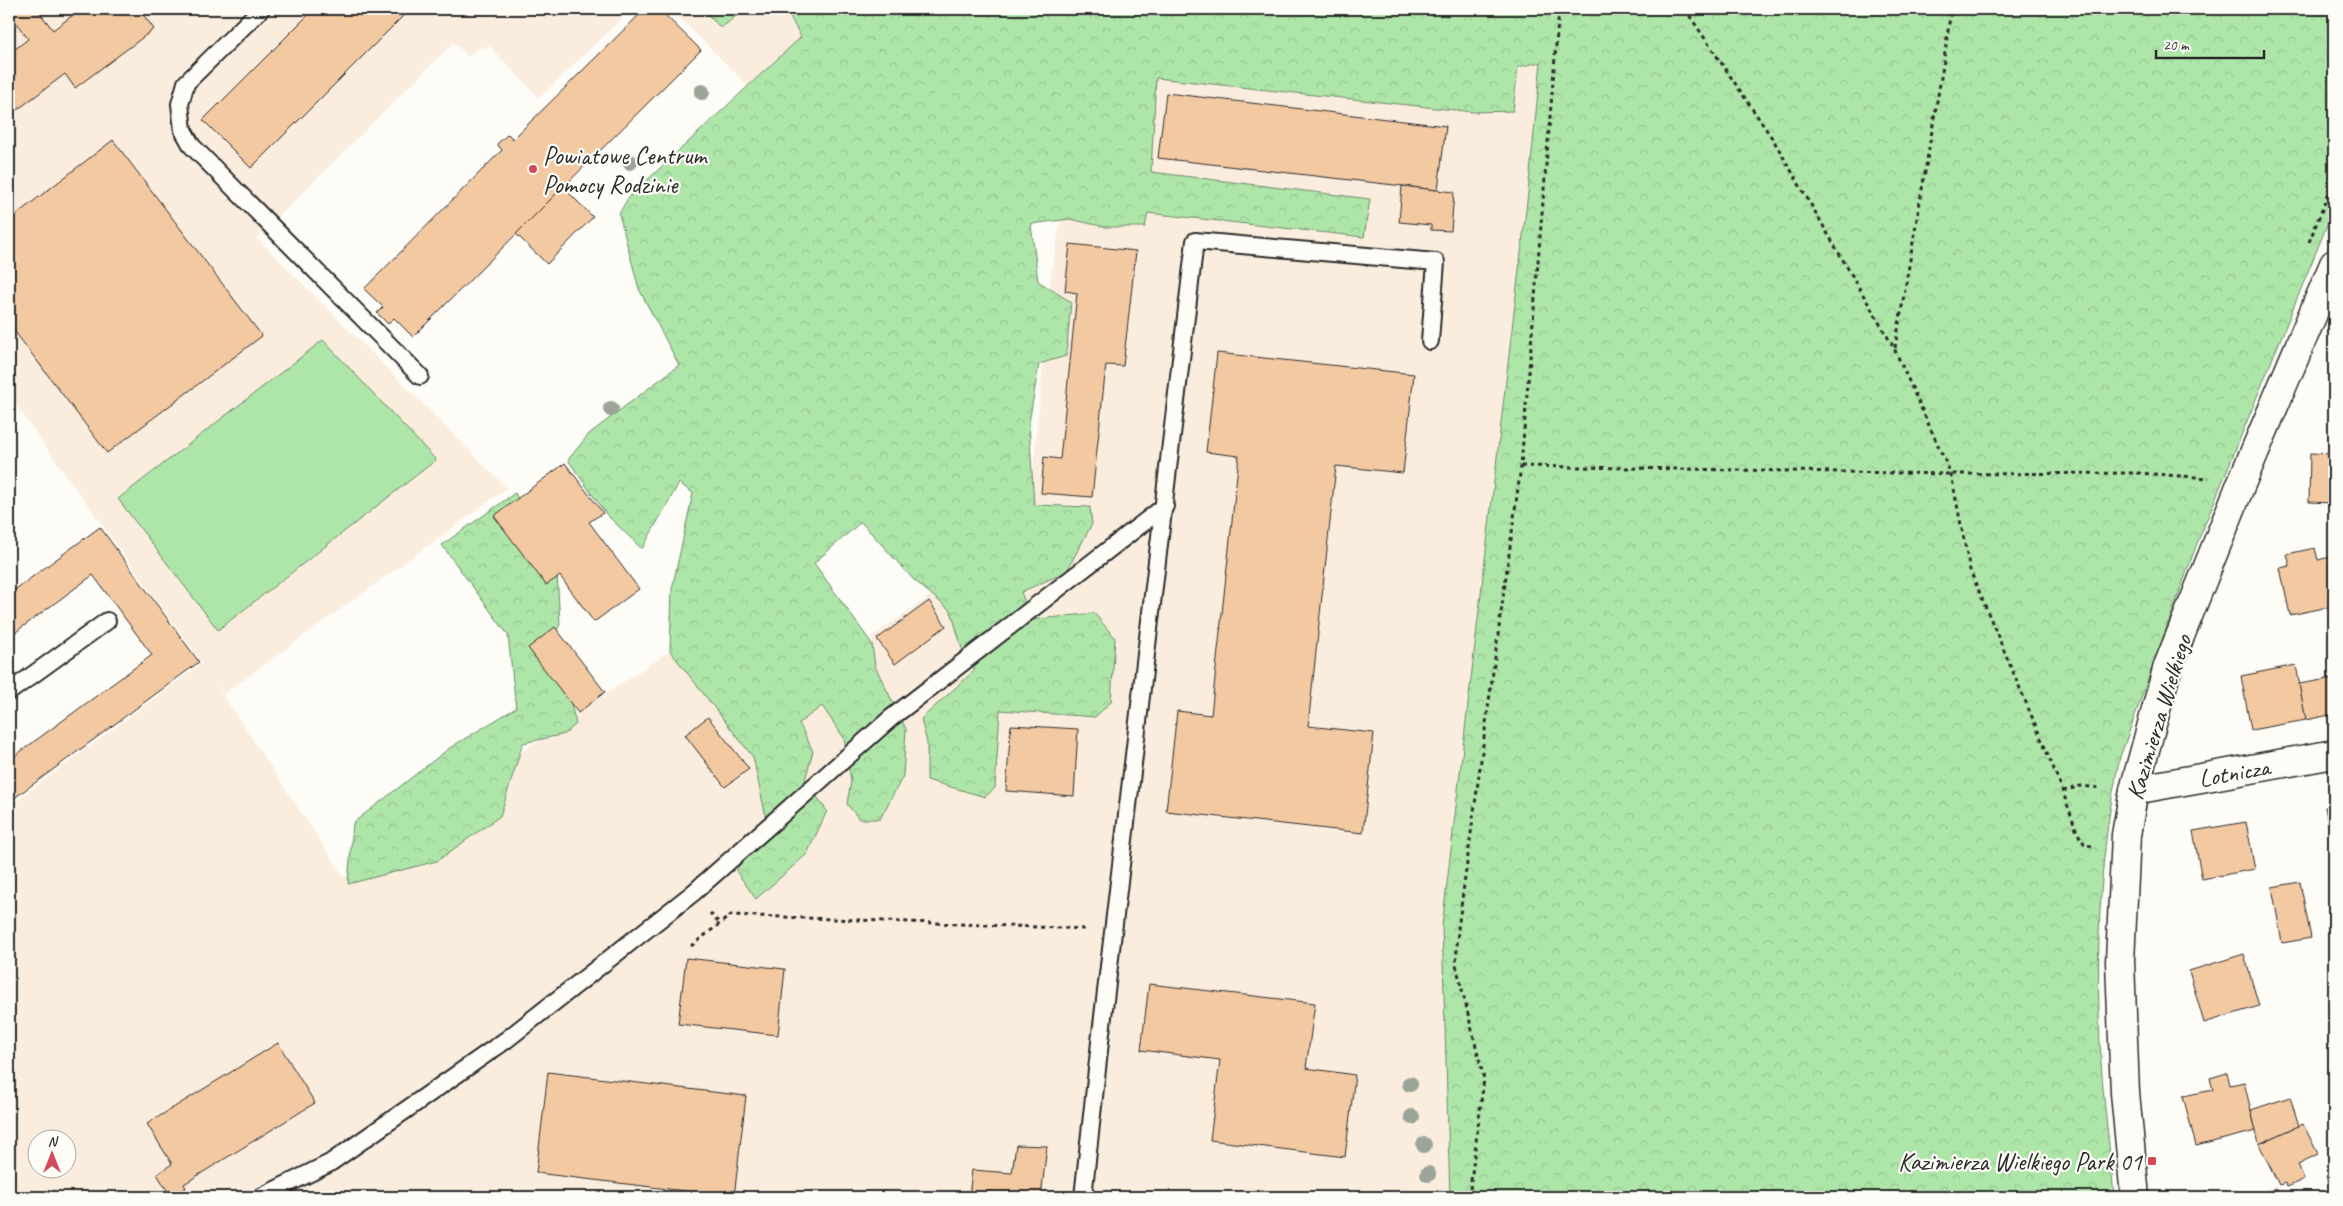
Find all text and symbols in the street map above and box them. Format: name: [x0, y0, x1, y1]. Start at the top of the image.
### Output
scale bar: [2156, 28, 2263, 60]
text: 20 m: [2163, 36, 2190, 55]
place label: Powiatowe Centrum Pomocy Rodzinie: [543, 140, 708, 201]
marker: Powiatowe Centrum Pomocy Rodzinie: [527, 163, 539, 175]
street label: Kazimierza Wielkiego: [2119, 630, 2200, 804]
street label: Lotnicza: [2196, 751, 2275, 795]
north arrow: [28, 1128, 78, 1178]
text: N: [48, 1133, 59, 1150]
place label: Kazimierza Wielkiego Park 01: [1898, 1146, 2144, 1178]
marker: Kazimierza Wielkiego Park 01: [2146, 1155, 2158, 1167]

